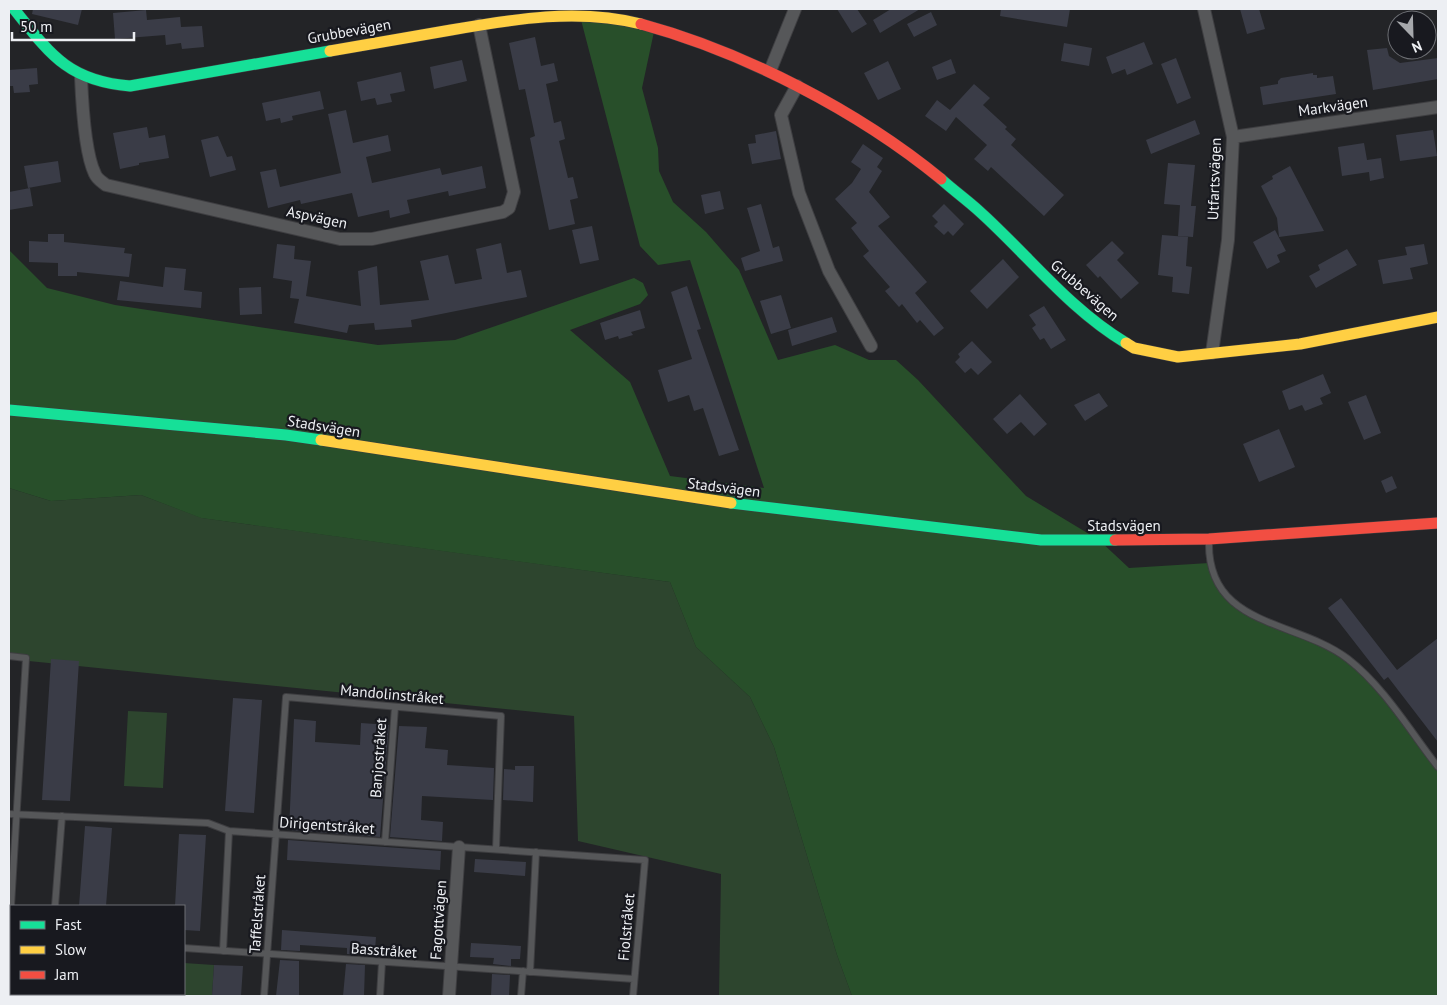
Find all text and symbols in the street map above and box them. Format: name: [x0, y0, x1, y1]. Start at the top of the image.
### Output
scale bar: [12, 10, 135, 42]
north arrow: [1387, 10, 1437, 60]
street label: Grubbevägen: [306, 14, 392, 48]
text: 50 m: [20, 17, 53, 36]
text: N: [1409, 37, 1425, 57]
street label: Markvägen: [1297, 92, 1369, 120]
street label: Utfartsvägen: [1203, 137, 1225, 221]
street label: Aspvägen: [285, 201, 349, 233]
street label: Grubbevägen: [1047, 255, 1123, 325]
street label: Stadsvägen: [286, 411, 362, 441]
street label: Stadsvägen: [686, 473, 762, 501]
street label: Stadsvägen: [1087, 516, 1161, 535]
street label: Mandolinstråket: [339, 680, 445, 708]
street label: Banjostråket: [366, 717, 390, 799]
street label: Dirigentstråket: [279, 812, 375, 838]
street label: Taffelstråket: [245, 874, 269, 954]
street label: Fagottvägen: [426, 879, 450, 961]
street label: Fiolstråket: [614, 892, 638, 962]
legend: [10, 905, 185, 995]
text: Fast: [55, 915, 82, 934]
street label: Basstråket: [350, 938, 418, 962]
text: Slow: [55, 940, 86, 959]
text: Jam: [54, 965, 79, 984]

